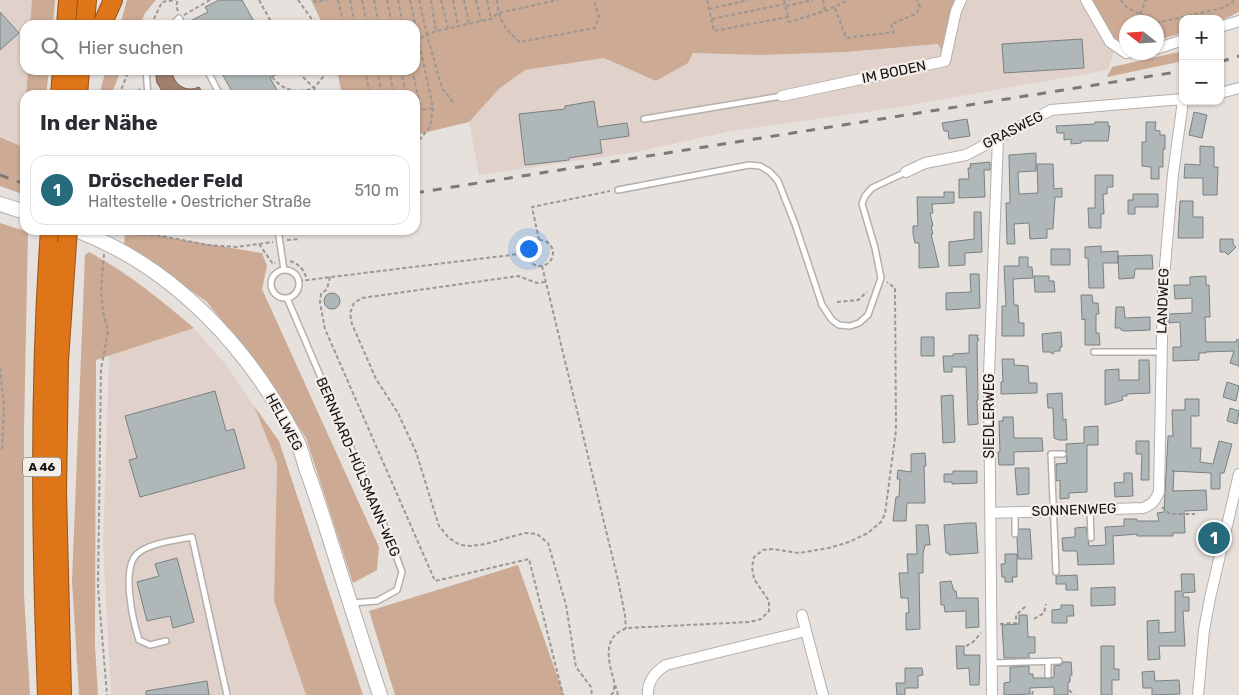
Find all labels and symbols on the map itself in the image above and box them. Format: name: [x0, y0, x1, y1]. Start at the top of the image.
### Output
north arrow: [1119, 15, 1164, 60]
street label: IM BODEN: [860, 57, 928, 87]
street label: GRASWEG: [980, 108, 1046, 152]
your location: [516, 236, 542, 262]
street label: LANDWEG: [1153, 268, 1173, 334]
street label: SIEDLERWEG: [981, 373, 998, 459]
street label: BERNHARD-HÜLSMANN-WEG: [312, 375, 404, 559]
street label: HELLWEG: [262, 390, 306, 454]
road number: A 46: [23, 458, 61, 477]
street label: SONNENWEG: [1031, 500, 1117, 520]
pin: 1: [1198, 519, 1230, 557]

